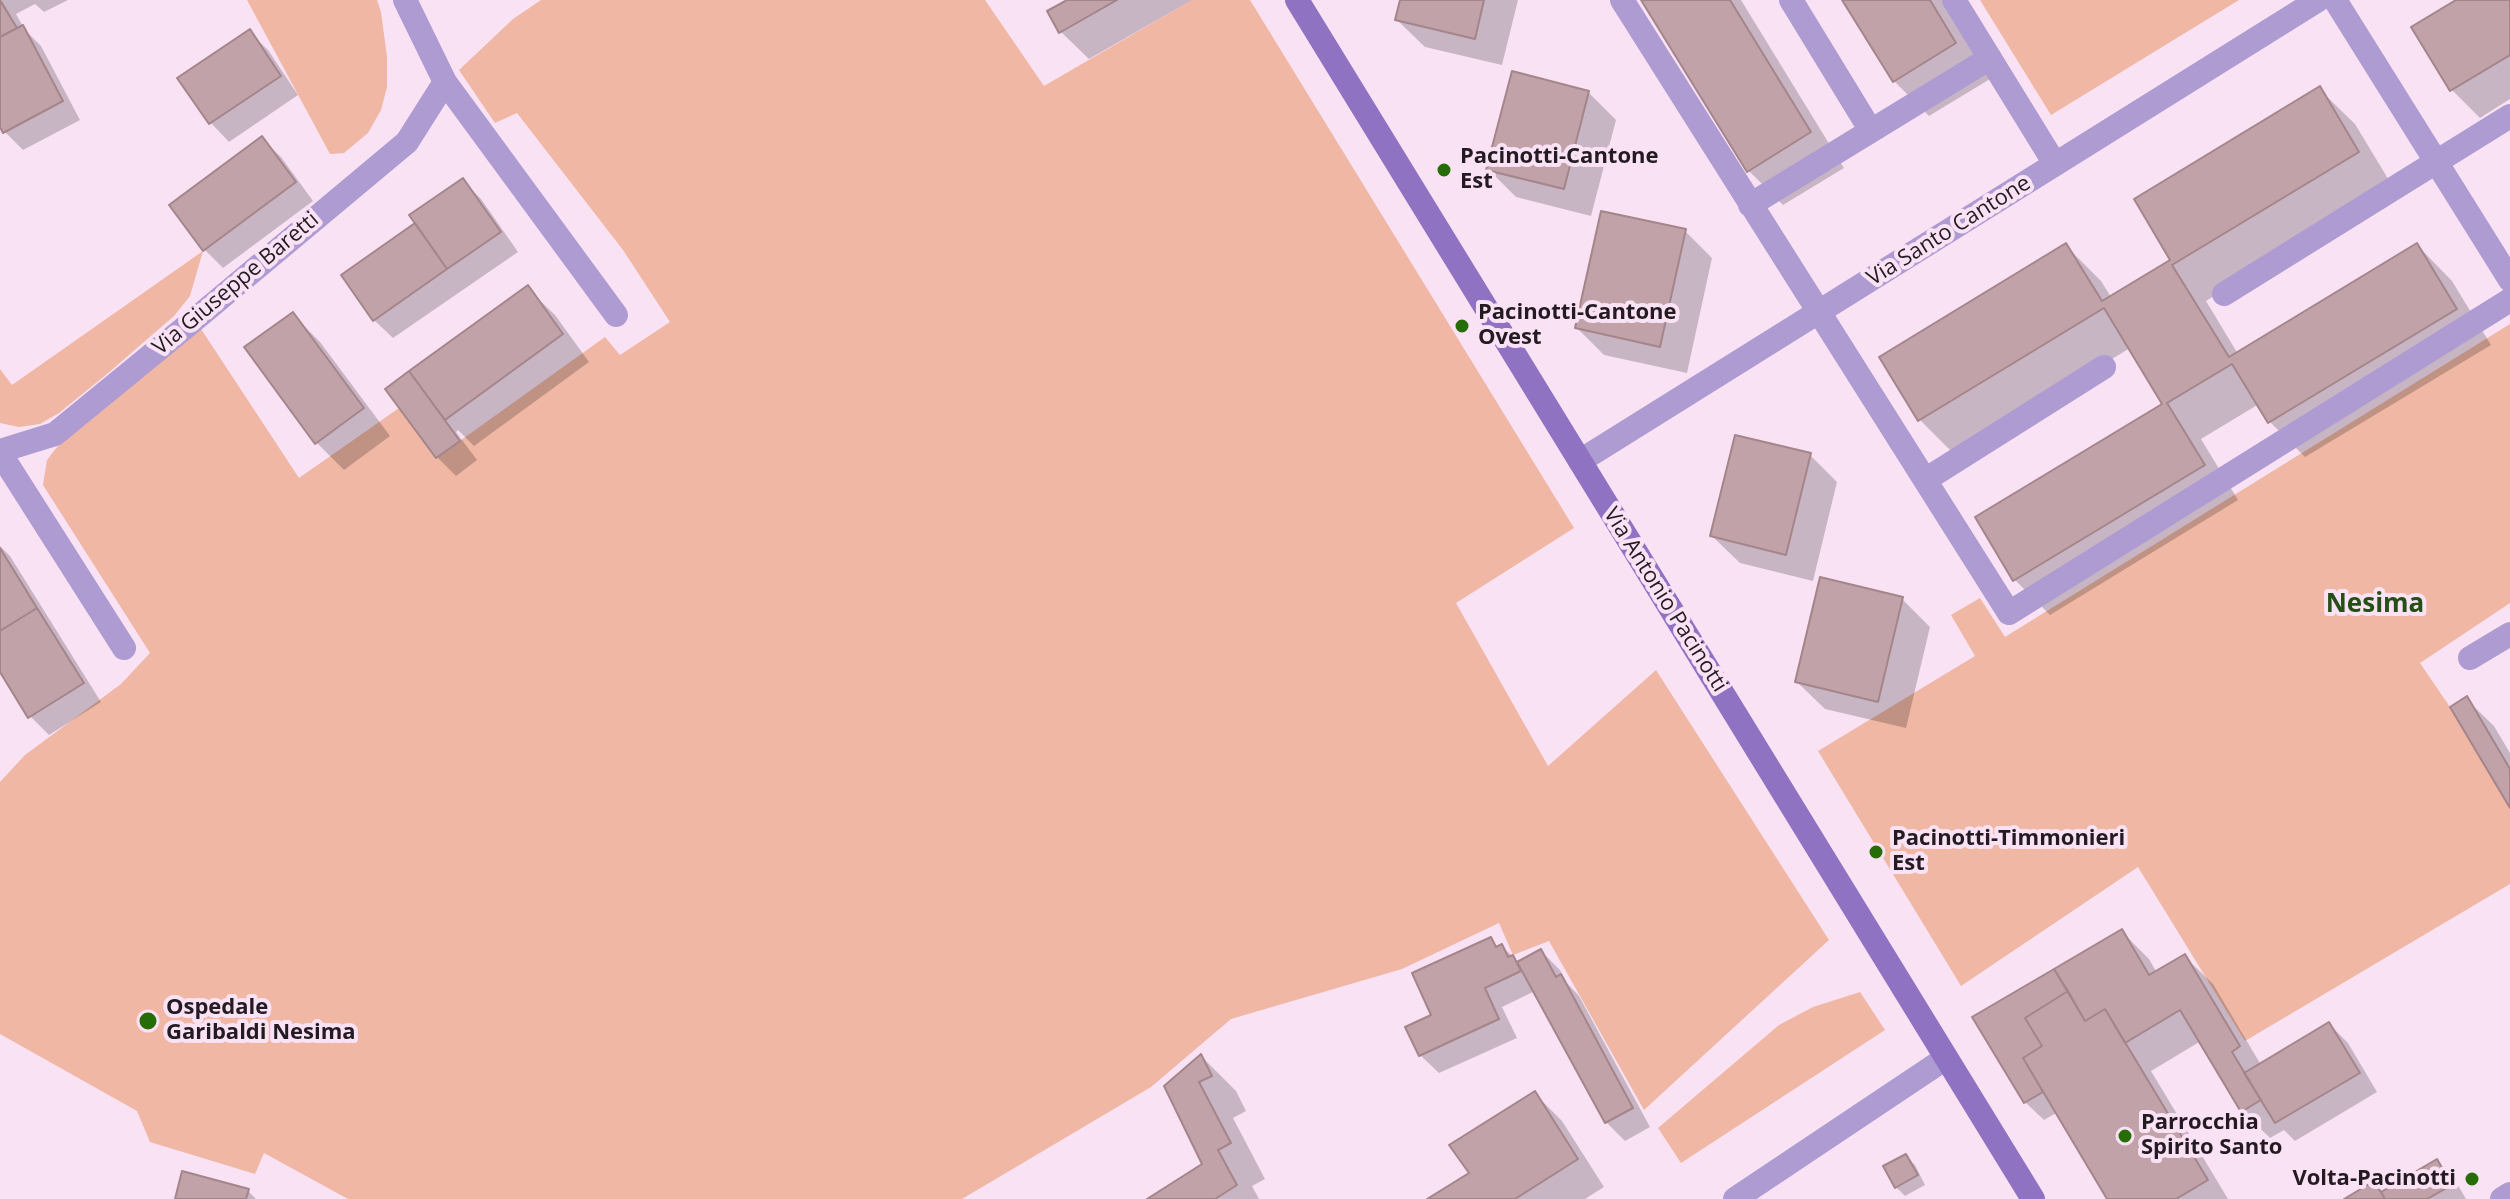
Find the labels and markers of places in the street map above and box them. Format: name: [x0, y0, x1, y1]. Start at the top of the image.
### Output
place label: Pacinotti-Cantone Est: [1460, 144, 1658, 196]
marker: Pacinotti-Cantone Est: [1435, 161, 1453, 179]
place label: Pacinotti-Cantone Ovest: [1478, 300, 1676, 352]
marker: Pacinotti-Cantone Ovest: [1453, 317, 1471, 335]
place label: Pacinotti-Timmonieri Est: [1892, 826, 2125, 878]
marker: Pacinotti-Timmonieri Est: [1867, 843, 1885, 861]
place label: Ospedale Garibaldi Nesima: [166, 995, 356, 1046]
marker: Ospedale Garibaldi Nesima: [137, 1010, 159, 1032]
place label: Parrocchia Spirito Santo: [2141, 1110, 2282, 1162]
marker: Parrocchia Spirito Santo: [2116, 1127, 2134, 1145]
place label: Volta-Pacinotti: [2292, 1166, 2456, 1192]
marker: Volta-Pacinotti: [2463, 1170, 2481, 1188]

